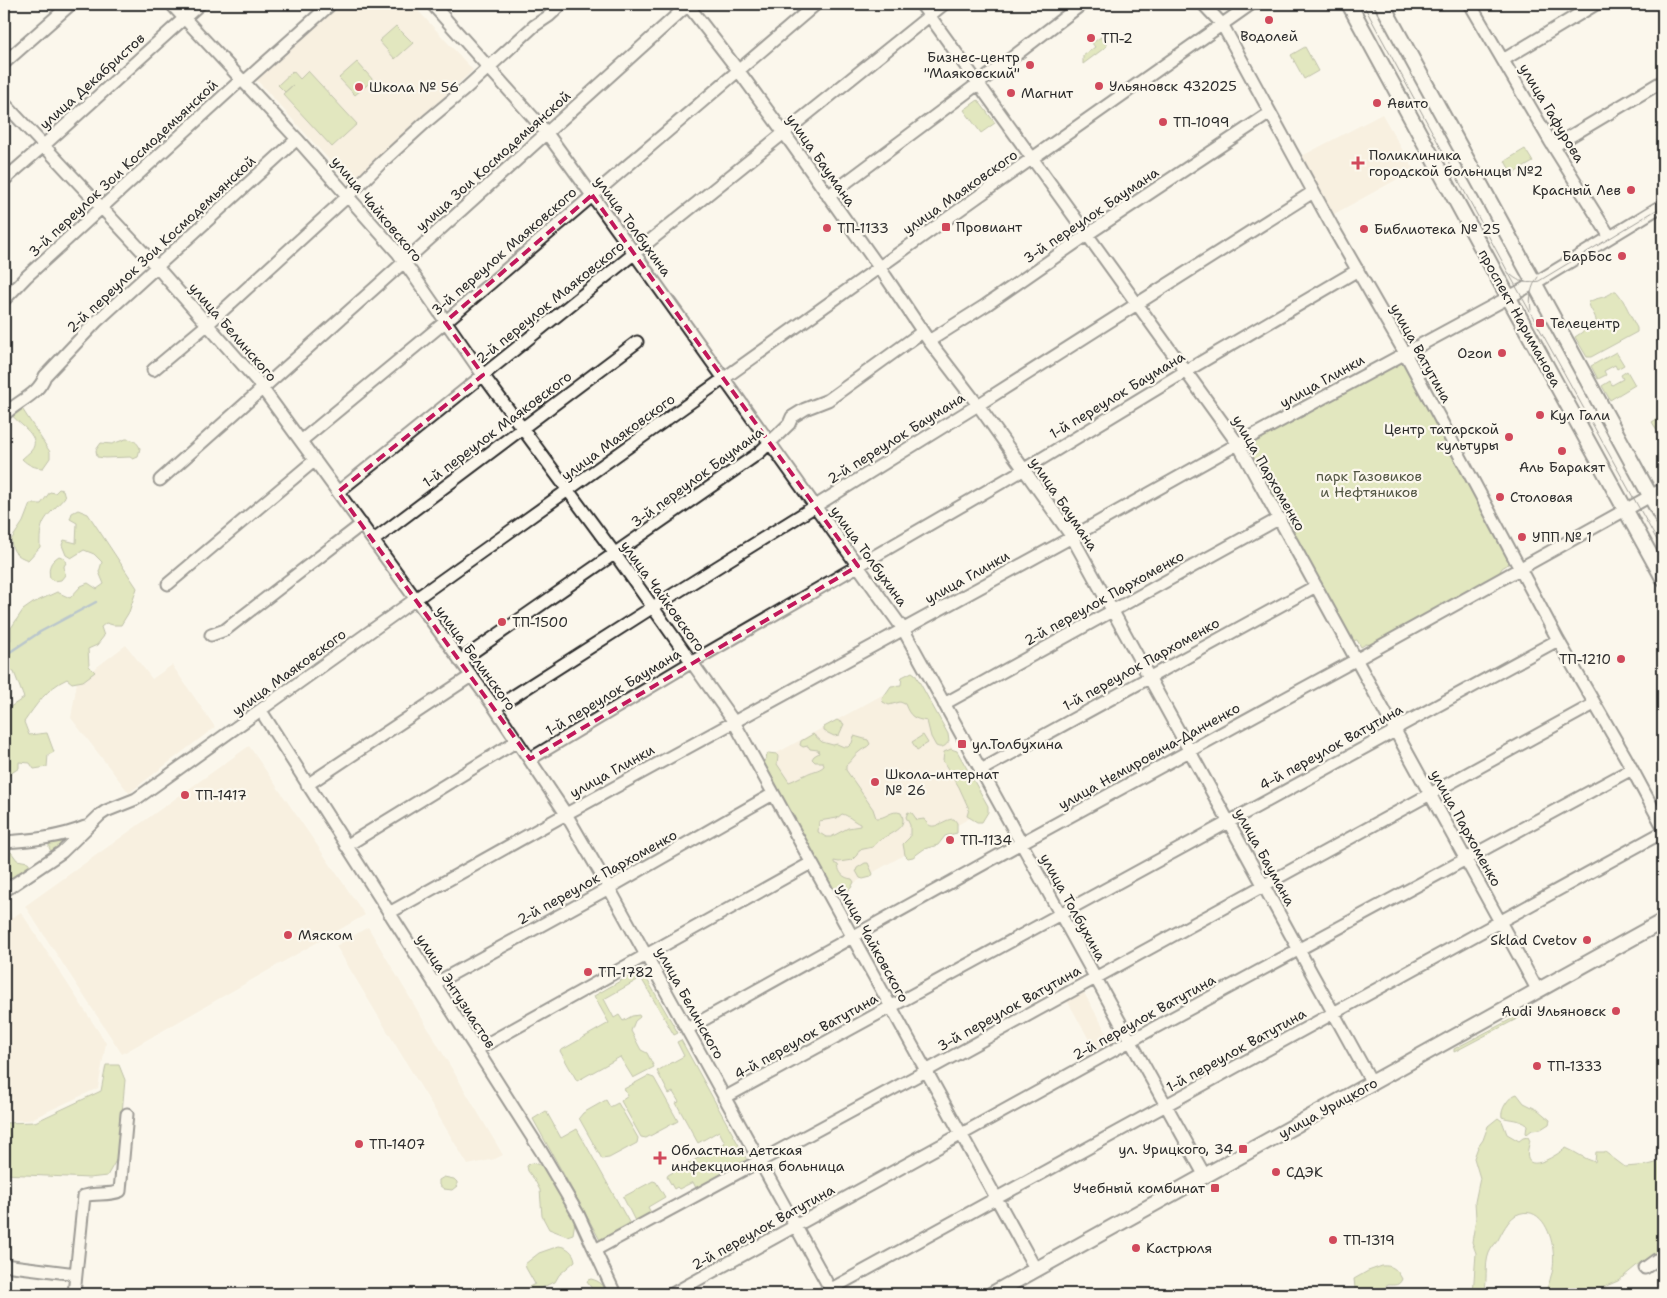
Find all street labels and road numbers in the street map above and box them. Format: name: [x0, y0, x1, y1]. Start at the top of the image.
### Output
street label: улица Декабристов: [36, 29, 148, 133]
street label: улица Гафурова: [1515, 60, 1589, 166]
street label: 3-й переулок Зои Космодемьянской: [25, 75, 221, 261]
street label: улица Зои Космодемьянской: [412, 87, 574, 235]
street label: улица Баумана: [782, 110, 860, 210]
street label: улица Маяковского: [899, 145, 1021, 239]
street label: 2-й переулок Зои Космодемьянской: [63, 152, 259, 336]
street label: улица Чайковского: [327, 152, 427, 266]
street label: 3-й переулок Баумана: [1020, 163, 1162, 267]
street label: улица Толбухина: [590, 172, 676, 280]
street label: 3-й переулок Маяковского: [428, 183, 580, 319]
street label: 2-й переулок Маяковского: [472, 237, 628, 367]
street label: проспект Нариманова: [1475, 246, 1566, 390]
street label: улица Белинского: [185, 279, 281, 385]
street label: улица Ватутина: [1386, 300, 1456, 406]
street label: 1-й переулок Баумана: [1046, 347, 1188, 443]
street label: улица Глинки: [1277, 350, 1367, 412]
street label: 1-й переулок Маяковского: [419, 367, 575, 491]
street label: 2-й переулок Баумана: [824, 388, 968, 488]
street label: улица Маяковского: [557, 390, 679, 484]
street label: улица Пархоменко: [1228, 412, 1310, 534]
street label: 3-й переулок Баумана: [627, 423, 767, 531]
street label: улица Баумана: [1026, 454, 1102, 554]
street label: улица Толбухина: [826, 502, 912, 610]
street label: улица Чайковского: [617, 537, 709, 655]
street label: улица Глинки: [922, 546, 1012, 608]
street label: 2-й переулок Пархоменко: [1021, 546, 1187, 650]
street label: улица Белинского: [432, 602, 520, 714]
street label: 1-й переулок Пархоменко: [1059, 613, 1223, 715]
street label: улица Маяковского: [228, 625, 350, 719]
street label: 1-й переулок Баумана: [542, 644, 684, 740]
street label: улица Немировича-Данченко: [1055, 698, 1243, 814]
street label: 4-й переулок Ватутина: [1256, 700, 1406, 794]
street label: улица Глинки: [567, 740, 657, 802]
street label: улица Пархоменко: [1426, 766, 1506, 890]
street label: улица Баумана: [1231, 805, 1299, 909]
street label: 2-й переулок Пархоменко: [514, 825, 680, 929]
street label: улица Толбухина: [1036, 850, 1110, 964]
street label: улица Чайковского: [833, 881, 913, 1005]
street label: улица Энтузиастов: [412, 930, 500, 1052]
street label: улица Белинского: [652, 944, 728, 1062]
street label: 3-й переулок Ватутина: [934, 961, 1084, 1055]
street label: 2-й переулок Ватутина: [1070, 970, 1219, 1064]
street label: 4-й переулок Ватутина: [731, 989, 881, 1083]
street label: 1-й переулок Ватутина: [1163, 1004, 1309, 1096]
street label: улица Урицкого: [1275, 1073, 1381, 1143]
street label: 2-й переулок Ватутина: [689, 1180, 838, 1274]

